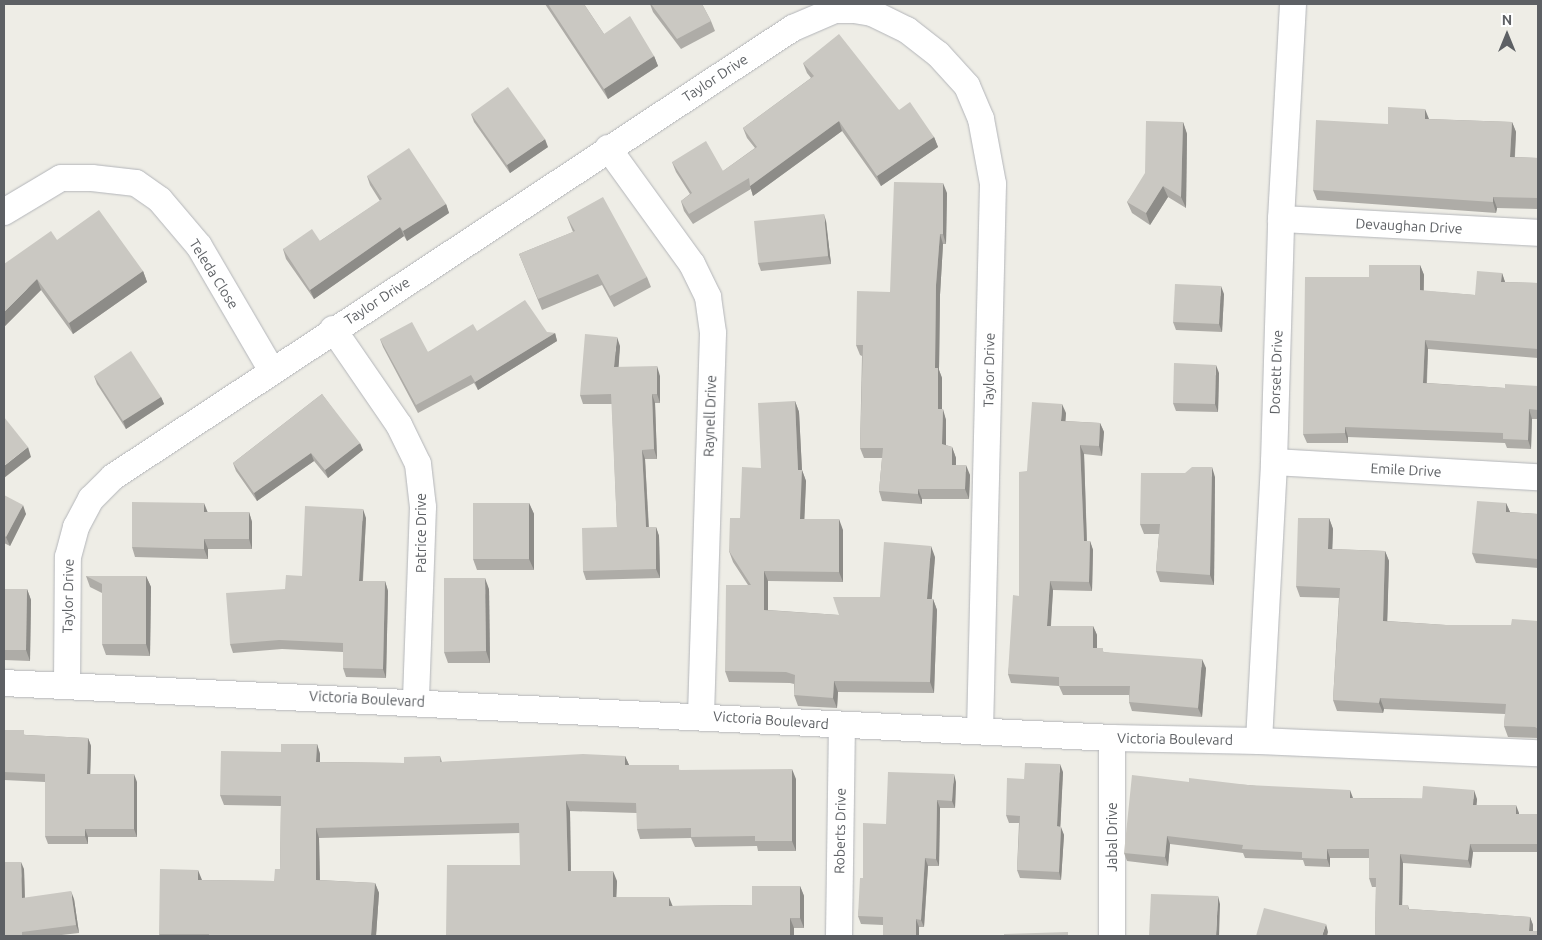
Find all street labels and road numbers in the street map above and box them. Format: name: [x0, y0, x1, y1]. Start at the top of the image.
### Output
street label: Taylor Drive: [679, 51, 751, 105]
street label: Devaughan Drive: [1355, 215, 1463, 237]
street label: Teleda Close: [186, 236, 242, 312]
street label: Taylor Drive: [341, 274, 413, 328]
street label: Dorsett Drive: [1266, 329, 1286, 415]
street label: Taylor Drive: [980, 333, 998, 407]
street label: Raynell Drive: [700, 375, 720, 457]
street label: Emile Drive: [1370, 460, 1442, 480]
street label: Patrice Drive: [413, 493, 429, 573]
street label: Taylor Drive: [59, 559, 77, 633]
street label: Victoria Boulevard: [309, 688, 425, 710]
street label: Victoria Boulevard: [713, 708, 829, 732]
street label: Victoria Boulevard: [1117, 730, 1233, 748]
street label: Roberts Drive: [831, 788, 849, 874]
street label: Jabal Drive: [1104, 802, 1120, 872]

